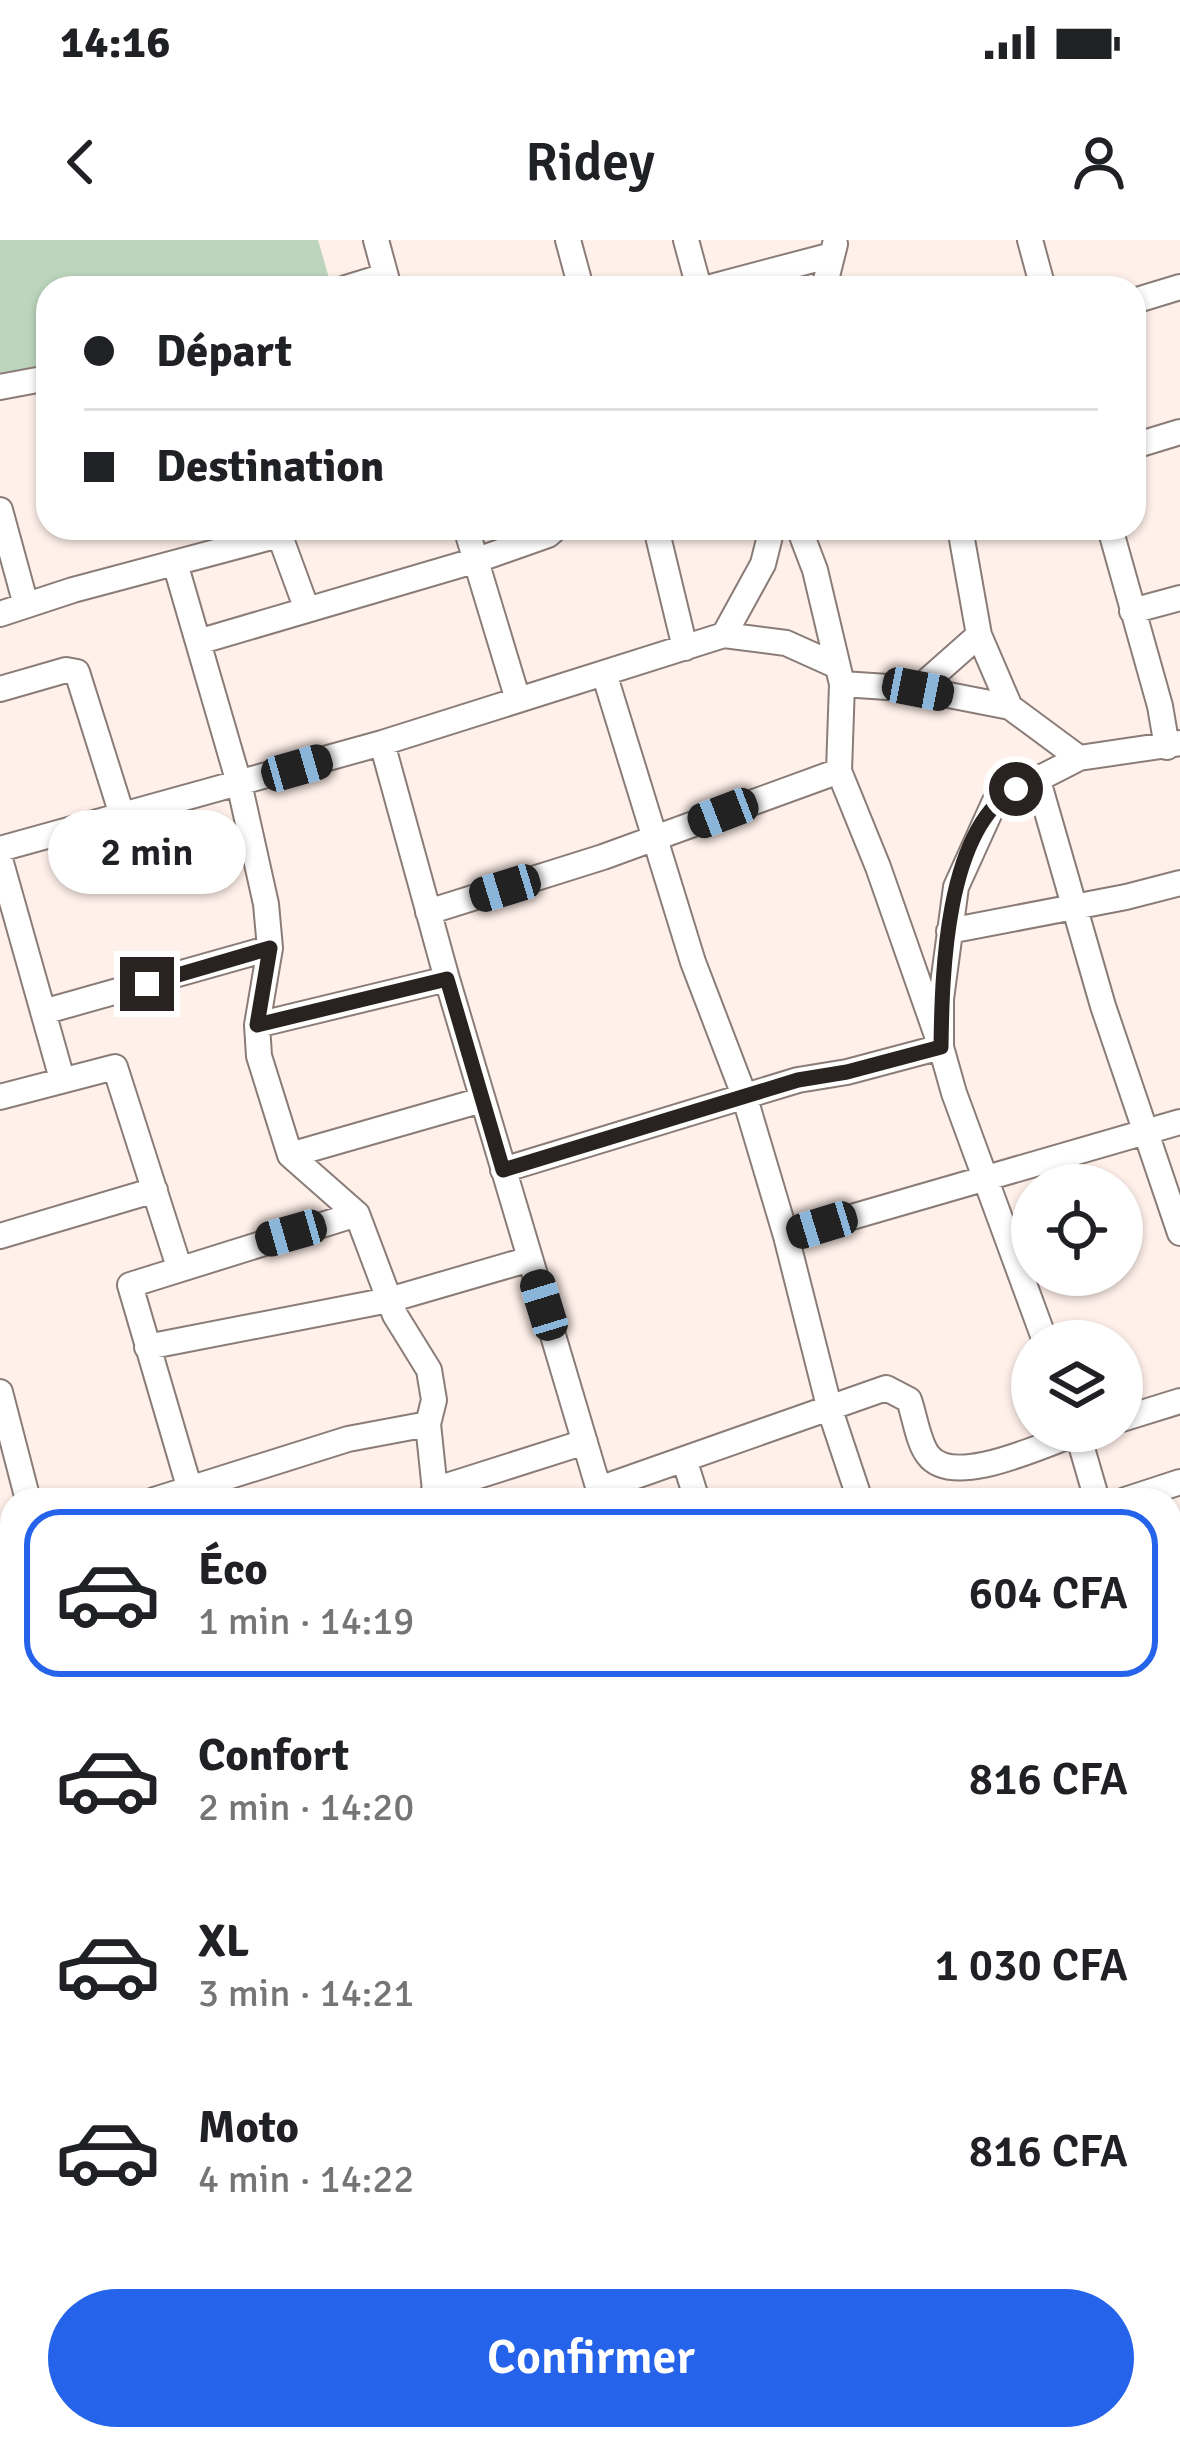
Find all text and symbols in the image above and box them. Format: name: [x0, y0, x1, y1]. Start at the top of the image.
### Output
text: 14:16: [60, 15, 170, 70]
icon: back: [48, 129, 114, 195]
text: Ridey: [525, 129, 655, 196]
icon: person: [1066, 129, 1132, 195]
text: Départ: [156, 324, 292, 379]
text: Destination: [156, 439, 384, 494]
car: [879, 664, 957, 714]
car: [257, 741, 337, 795]
route start: [989, 762, 1043, 816]
car: [683, 783, 763, 843]
callout: 2 min: [48, 810, 246, 894]
text: 2 min: [100, 828, 194, 876]
car: [465, 860, 545, 916]
route end: [120, 957, 174, 1011]
map controls: [1011, 1164, 1143, 1452]
button: locate: [1011, 1164, 1143, 1296]
car: [782, 1197, 862, 1253]
car: [251, 1206, 331, 1260]
car: [516, 1265, 572, 1345]
button: layers: [1011, 1320, 1143, 1452]
icon: car: [54, 1539, 162, 1647]
text: Éco: [198, 1542, 268, 1597]
text: 604 CFA: [969, 1566, 1128, 1621]
text: 1 min · 14:19: [198, 1597, 414, 1645]
icon: car: [54, 1725, 162, 1833]
text: Confort: [198, 1728, 349, 1783]
text: 816 CFA: [969, 1752, 1128, 1807]
text: 2 min · 14:20: [198, 1783, 414, 1831]
icon: car: [54, 1911, 162, 2019]
text: XL: [198, 1914, 249, 1969]
text: 1 030 CFA: [935, 1938, 1128, 1993]
text: 3 min · 14:21: [198, 1969, 414, 2017]
icon: car: [54, 2097, 162, 2205]
text: Moto: [198, 2100, 299, 2155]
text: 816 CFA: [969, 2124, 1128, 2179]
text: 4 min · 14:22: [198, 2155, 414, 2203]
button: Confirmer: [48, 2289, 1134, 2427]

